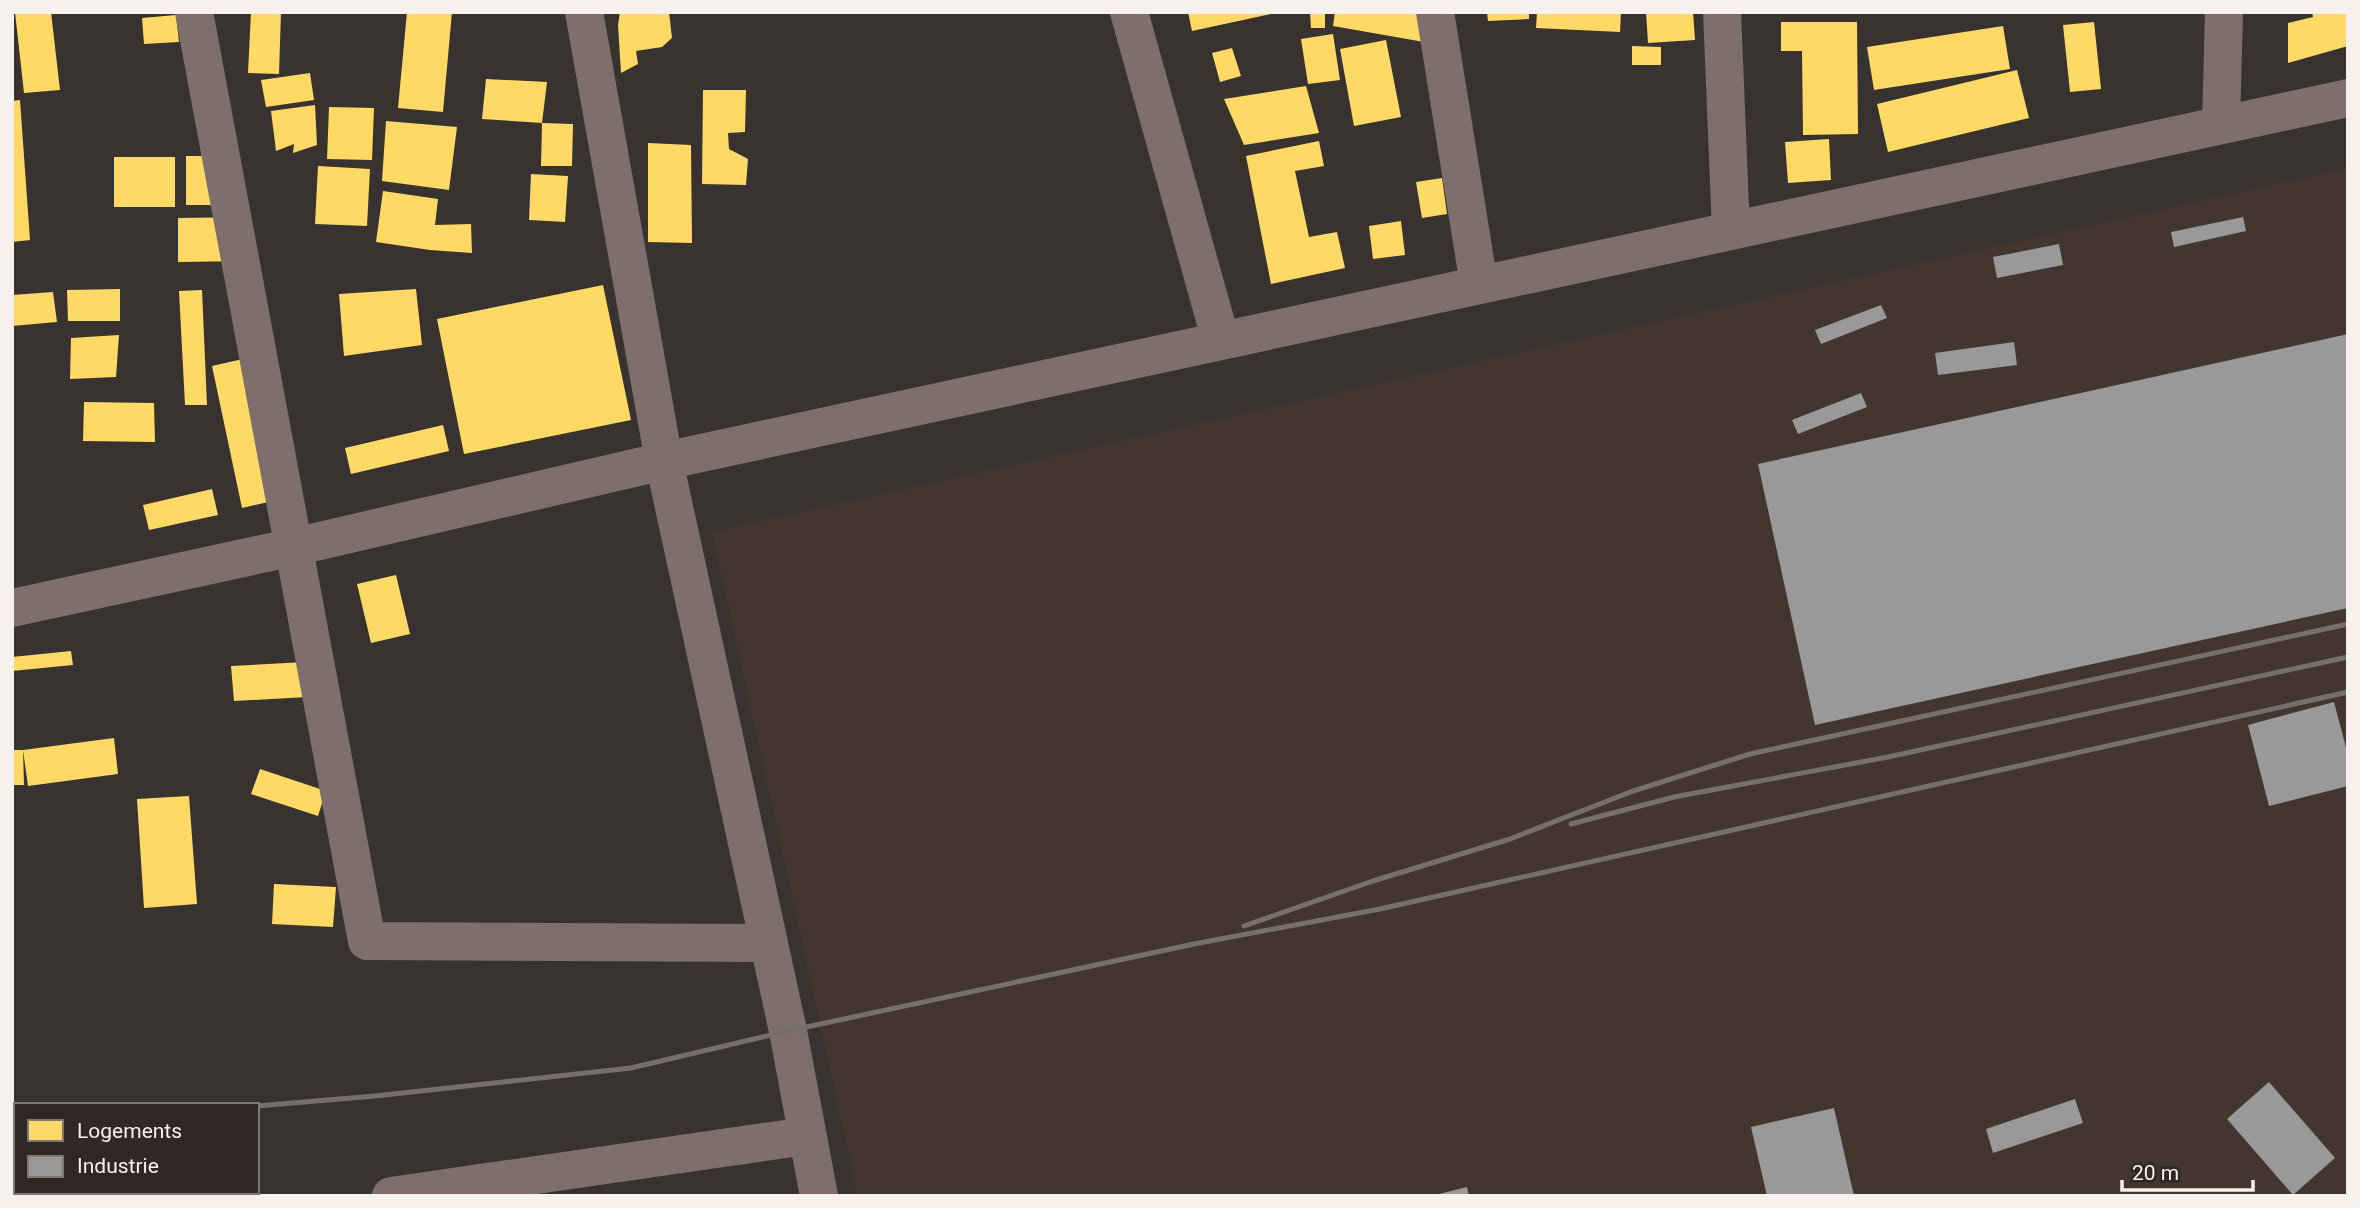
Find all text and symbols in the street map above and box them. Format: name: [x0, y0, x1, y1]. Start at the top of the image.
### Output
legend: [14, 1103, 259, 1194]
text: Logements: [77, 1119, 182, 1143]
scale bar: [2122, 1148, 2253, 1192]
text: Industrie: [77, 1154, 159, 1178]
text: 20 m: [2132, 1161, 2179, 1185]

